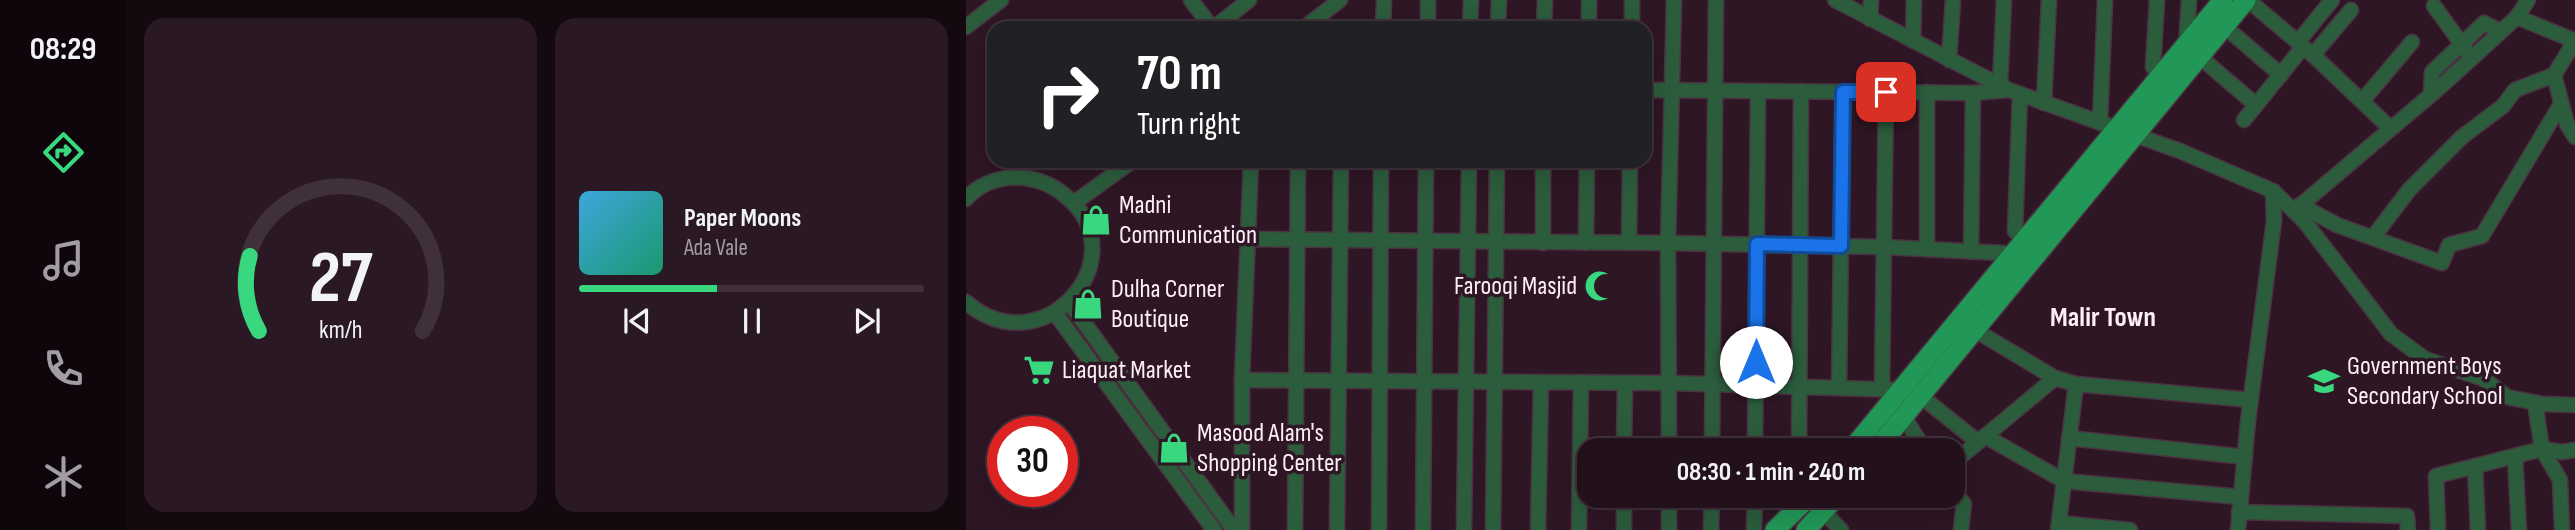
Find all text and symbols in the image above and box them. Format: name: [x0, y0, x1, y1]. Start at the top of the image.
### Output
text: 08:29: [30, 30, 96, 69]
text: 70 m: [1137, 45, 1222, 104]
icon: right: [1022, 49, 1113, 140]
pin: [1856, 62, 1916, 122]
icon: arrive: [1867, 73, 1905, 111]
text: Turn right: [1137, 105, 1241, 144]
icon: directions: [39, 128, 88, 177]
place label: Madni Communication: [1119, 190, 1257, 251]
text: Paper Moons: [684, 203, 801, 234]
shop icon: Madni Communication: [1079, 203, 1113, 237]
text: Ada Vale: [684, 234, 748, 262]
text: 27: [309, 235, 373, 323]
icon: music: [39, 236, 88, 285]
mosque icon: Farooqi Masjid: [1583, 269, 1617, 303]
place label: Farooqi Masjid: [1454, 271, 1577, 302]
place label: Dulha Corner Boutique: [1111, 274, 1225, 335]
shop icon: Dulha Corner Boutique: [1071, 287, 1105, 321]
district label: Malir Town: [2050, 301, 2156, 334]
icon: previous: [618, 302, 656, 340]
icon: pause: [733, 302, 771, 340]
icon: next: [848, 302, 886, 340]
text: km/h: [319, 315, 362, 346]
position arrow: [1719, 325, 1793, 399]
icon: phone: [39, 344, 88, 393]
place label: Government Boys Secondary School: [2347, 351, 2503, 412]
supermarket icon: Liaquat Market: [1022, 353, 1056, 387]
place label: Liaquat Market: [1062, 355, 1191, 386]
school or university icon: Government Boys Secondary School: [2307, 364, 2341, 398]
speed limit sign: 30: [987, 416, 1078, 507]
place label: Masood Alam's Shopping Center: [1197, 418, 1342, 479]
shop icon: Masood Alam's Shopping Center: [1157, 431, 1191, 465]
icon: climate: [39, 452, 88, 501]
text: 08:30 · 1 min · 240 m: [1677, 457, 1865, 488]

